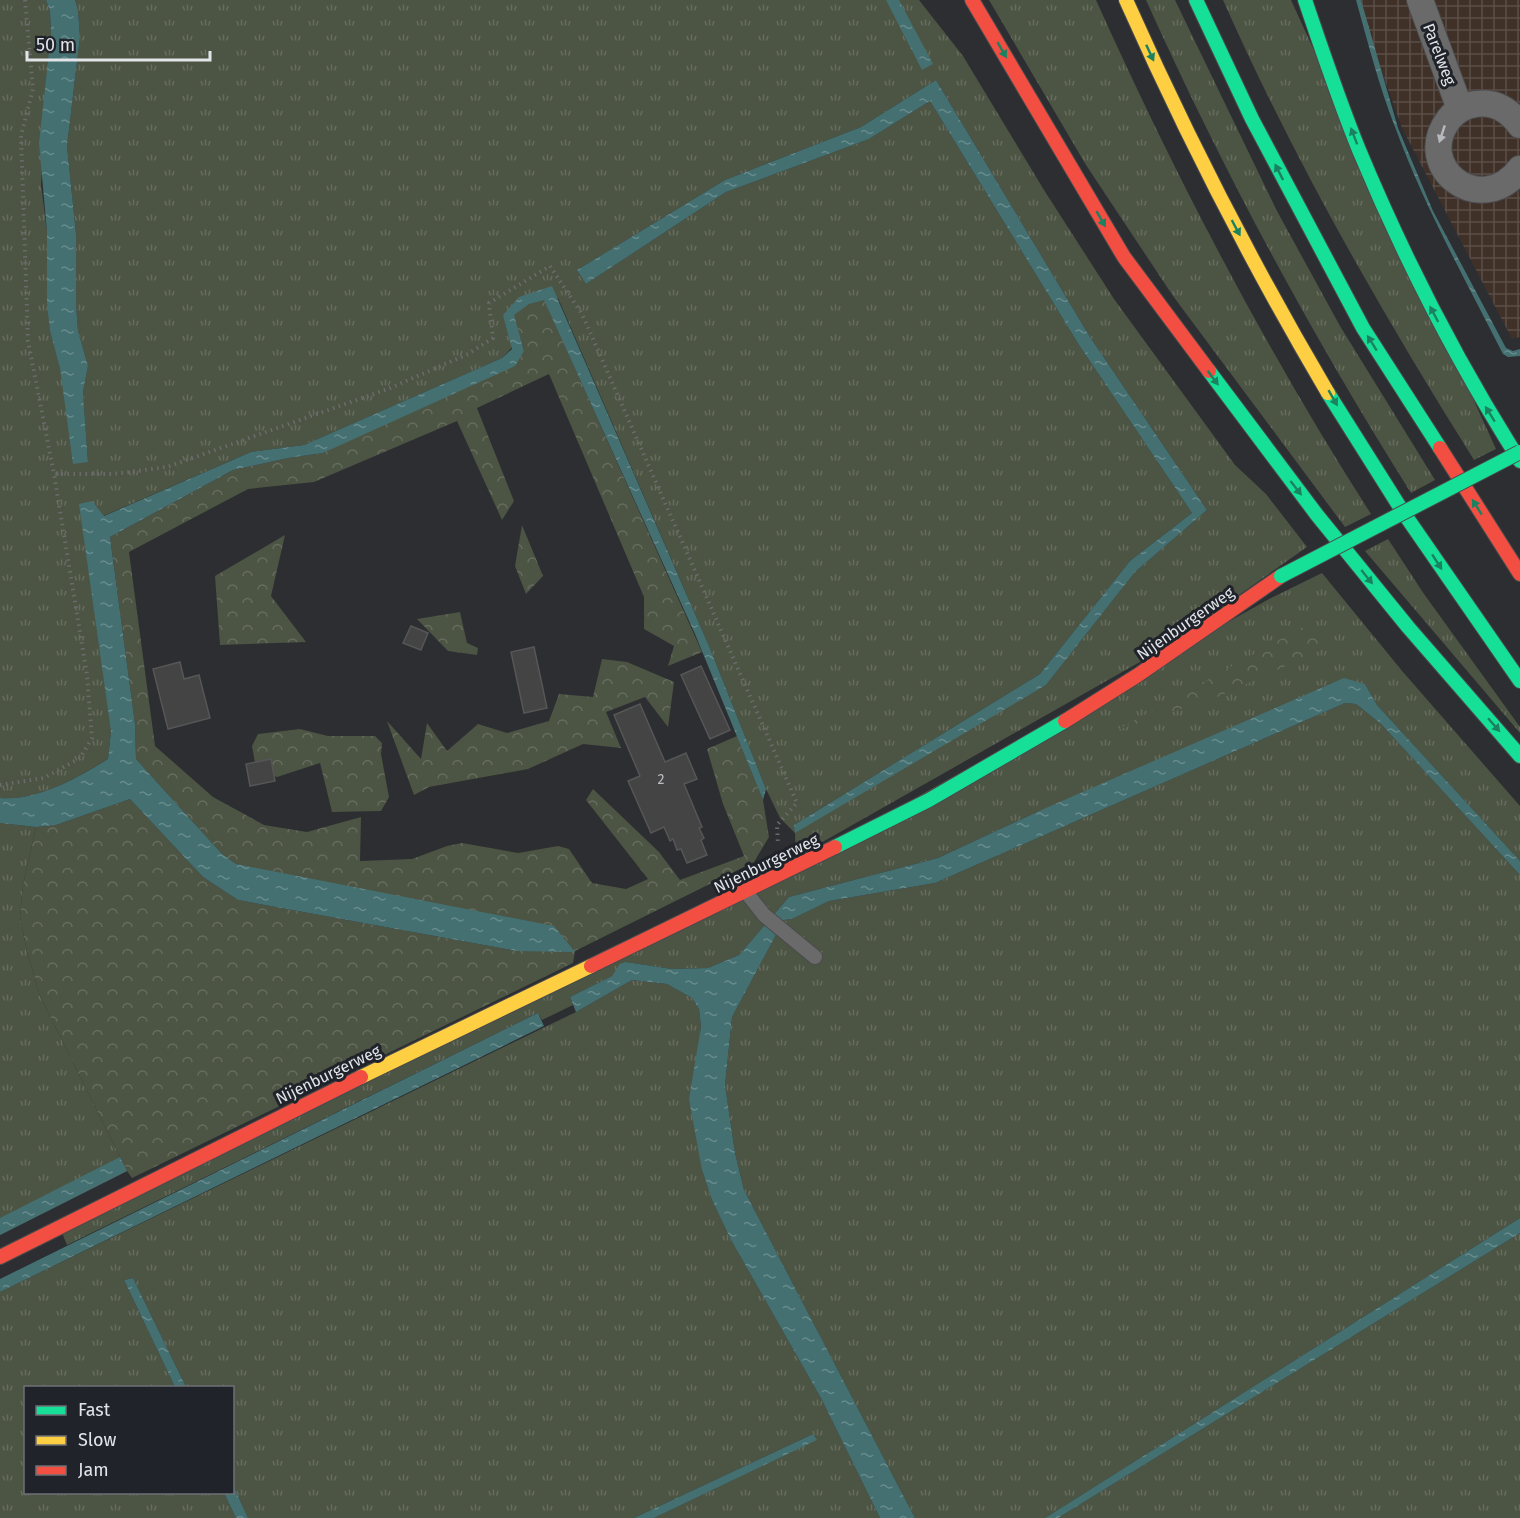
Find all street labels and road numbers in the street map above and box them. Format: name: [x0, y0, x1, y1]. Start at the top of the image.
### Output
street label: Parelweg: [1419, 21, 1460, 88]
street label: Nijenburgerweg: [1133, 582, 1238, 664]
street label: Nijenburgerweg: [711, 830, 822, 897]
street label: Nijenburgerweg: [273, 1041, 384, 1108]

